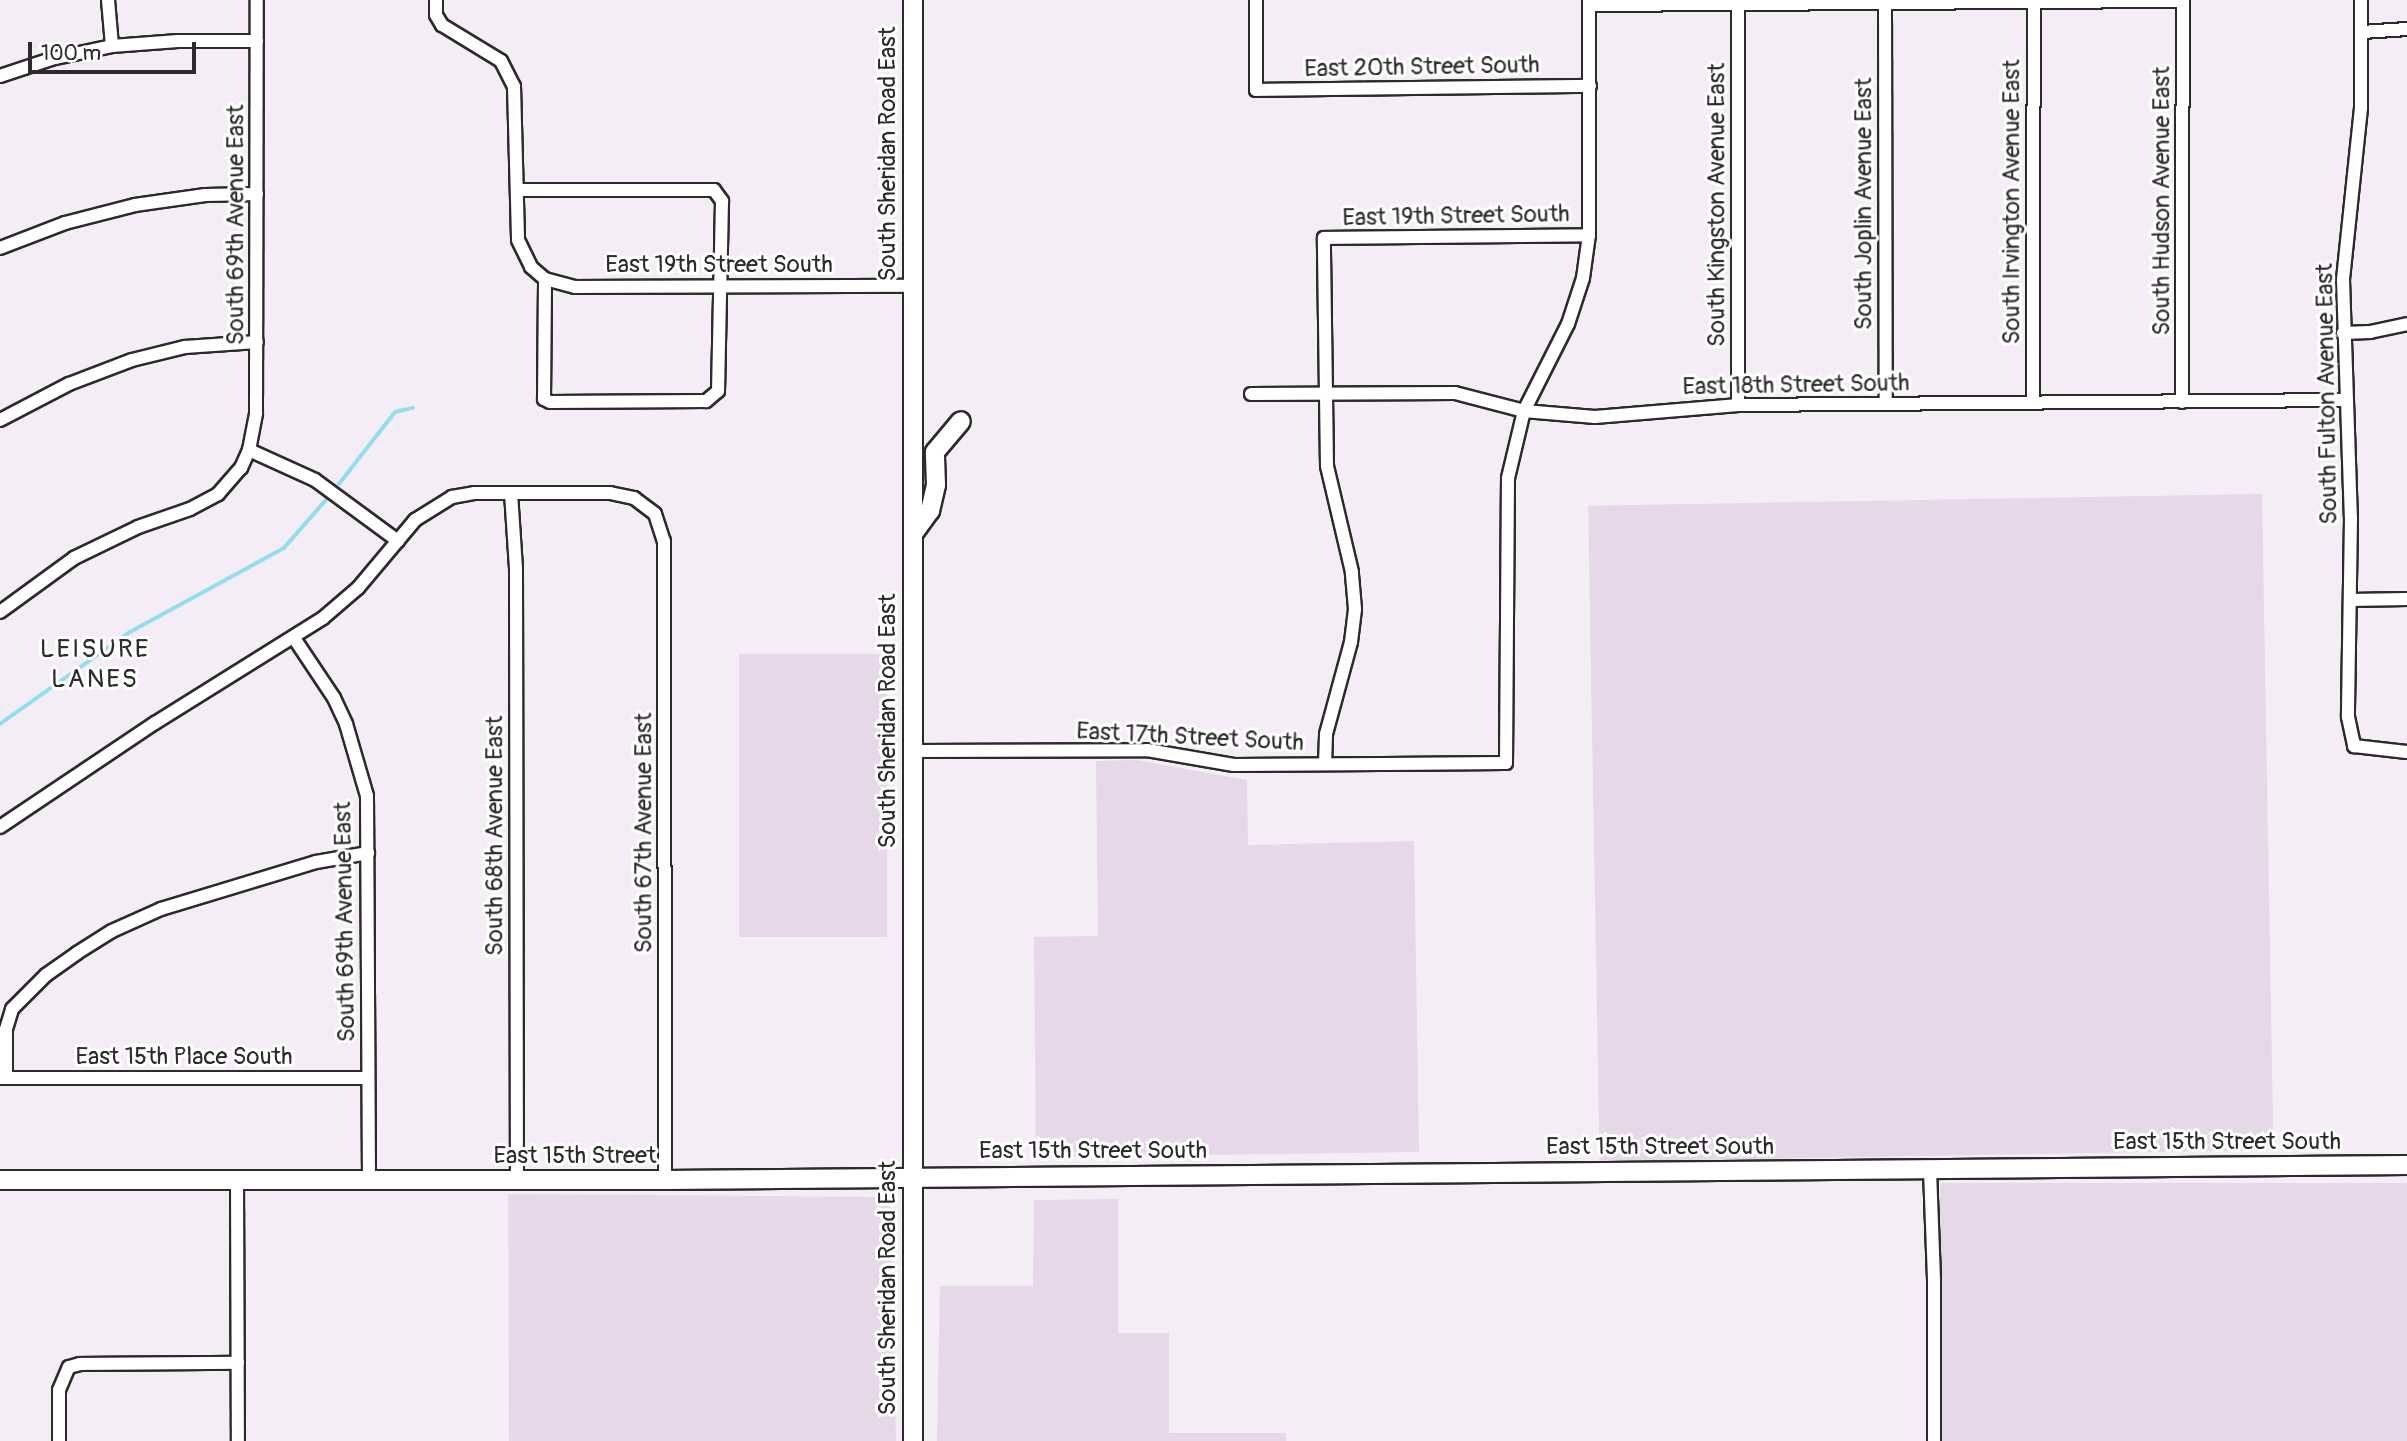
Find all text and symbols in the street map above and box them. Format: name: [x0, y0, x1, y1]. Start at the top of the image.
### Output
street label: South Sheridan Road East: [874, 27, 902, 281]
scale bar: [32, 28, 200, 72]
text: 100 m: [41, 40, 101, 67]
street label: East 20th Street South: [1304, 51, 1540, 83]
street label: South Irvington Avenue East: [1998, 59, 2026, 345]
street label: South Kingston Avenue East: [1703, 63, 1731, 347]
street label: South Hudson Avenue East: [2148, 66, 2176, 336]
street label: South Joplin Avenue East: [1850, 78, 1878, 330]
street label: South 69th Avenue East: [222, 105, 250, 345]
street label: East 19th Street South: [1342, 200, 1570, 232]
street label: East 19th Street South: [605, 251, 833, 279]
street label: South Fulton Avenue East: [2310, 263, 2344, 525]
street label: East 18th Street South: [1682, 369, 1910, 401]
street label: South Sheridan Road East: [874, 594, 902, 848]
district label: LEISURE LANES: [41, 634, 149, 696]
street label: South 67th Avenue East: [630, 713, 658, 953]
street label: South 68th Avenue East: [481, 716, 509, 956]
street label: East 17th Street South: [1076, 717, 1304, 757]
street label: South 69th Avenue East: [329, 801, 361, 1043]
street label: East 15th Place South: [75, 1043, 293, 1071]
street label: East 15th Street South: [2113, 1128, 2341, 1156]
street label: East 15th Street South: [1546, 1133, 1774, 1161]
street label: East 15th Street South: [979, 1137, 1207, 1165]
street label: East 15th Street: [494, 1142, 656, 1170]
street label: South Sheridan Road East: [874, 1161, 902, 1415]

